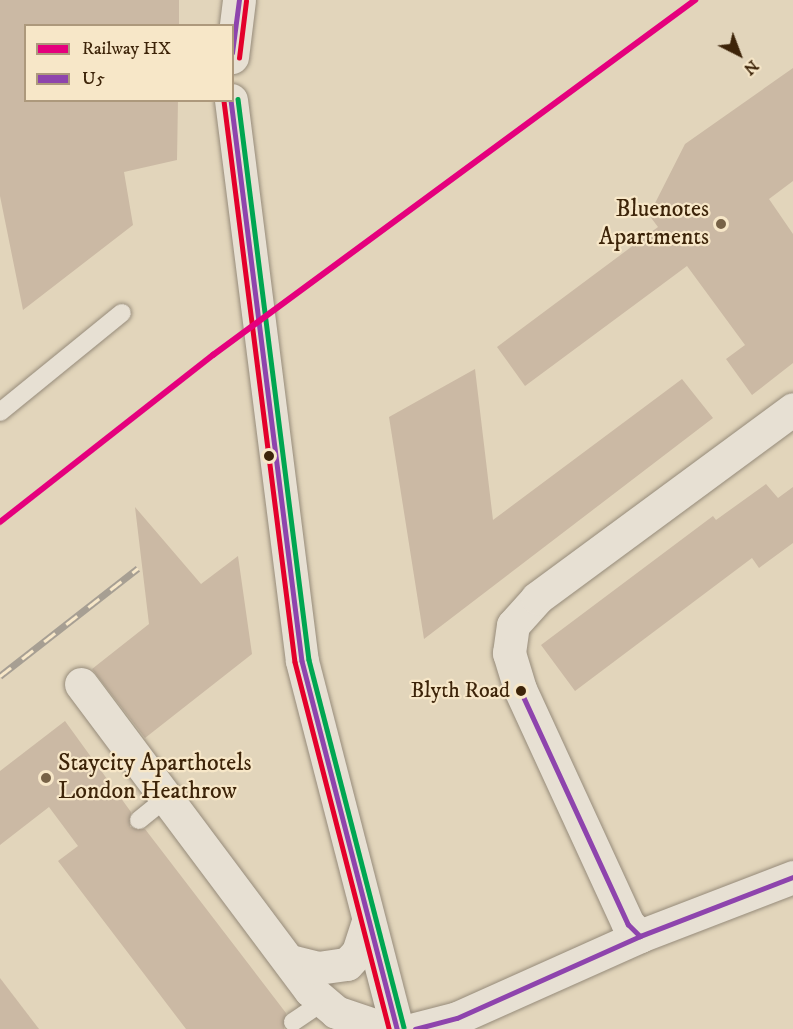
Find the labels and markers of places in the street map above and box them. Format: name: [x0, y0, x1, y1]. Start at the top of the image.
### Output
place label: Bluenotes Apartments: [599, 196, 709, 252]
marker: Bluenotes Apartments: [714, 217, 728, 231]
unlabelled marker: [263, 450, 275, 462]
place label: Blyth Road: [411, 678, 510, 704]
marker: Blyth Road: [515, 685, 527, 697]
place label: Staycity Aparthotels London Heathrow: [58, 750, 251, 806]
marker: Staycity Aparthotels London Heathrow: [39, 771, 53, 785]

